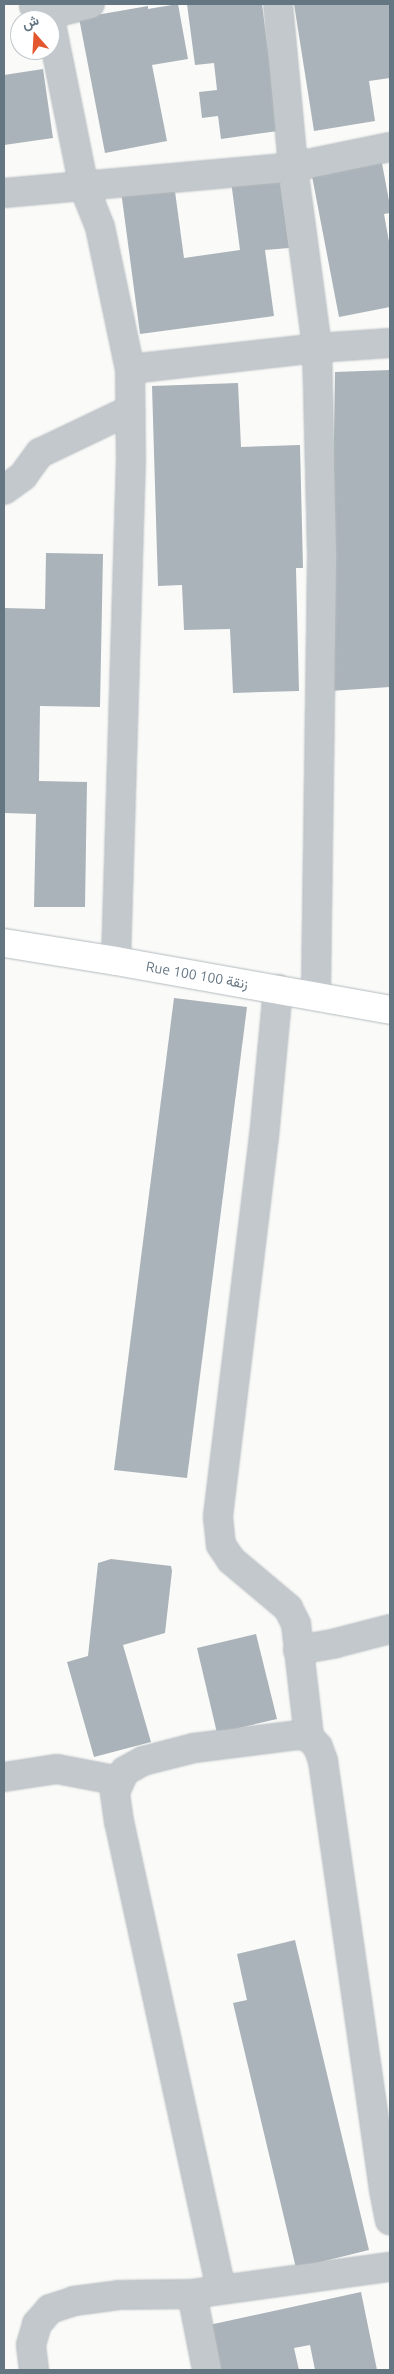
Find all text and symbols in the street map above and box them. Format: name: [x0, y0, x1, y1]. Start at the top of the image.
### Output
north arrow: [10, 10, 60, 60]
text: ش: [20, 11, 41, 32]
street label: Rue 100 زنقة 100: [145, 958, 249, 992]

